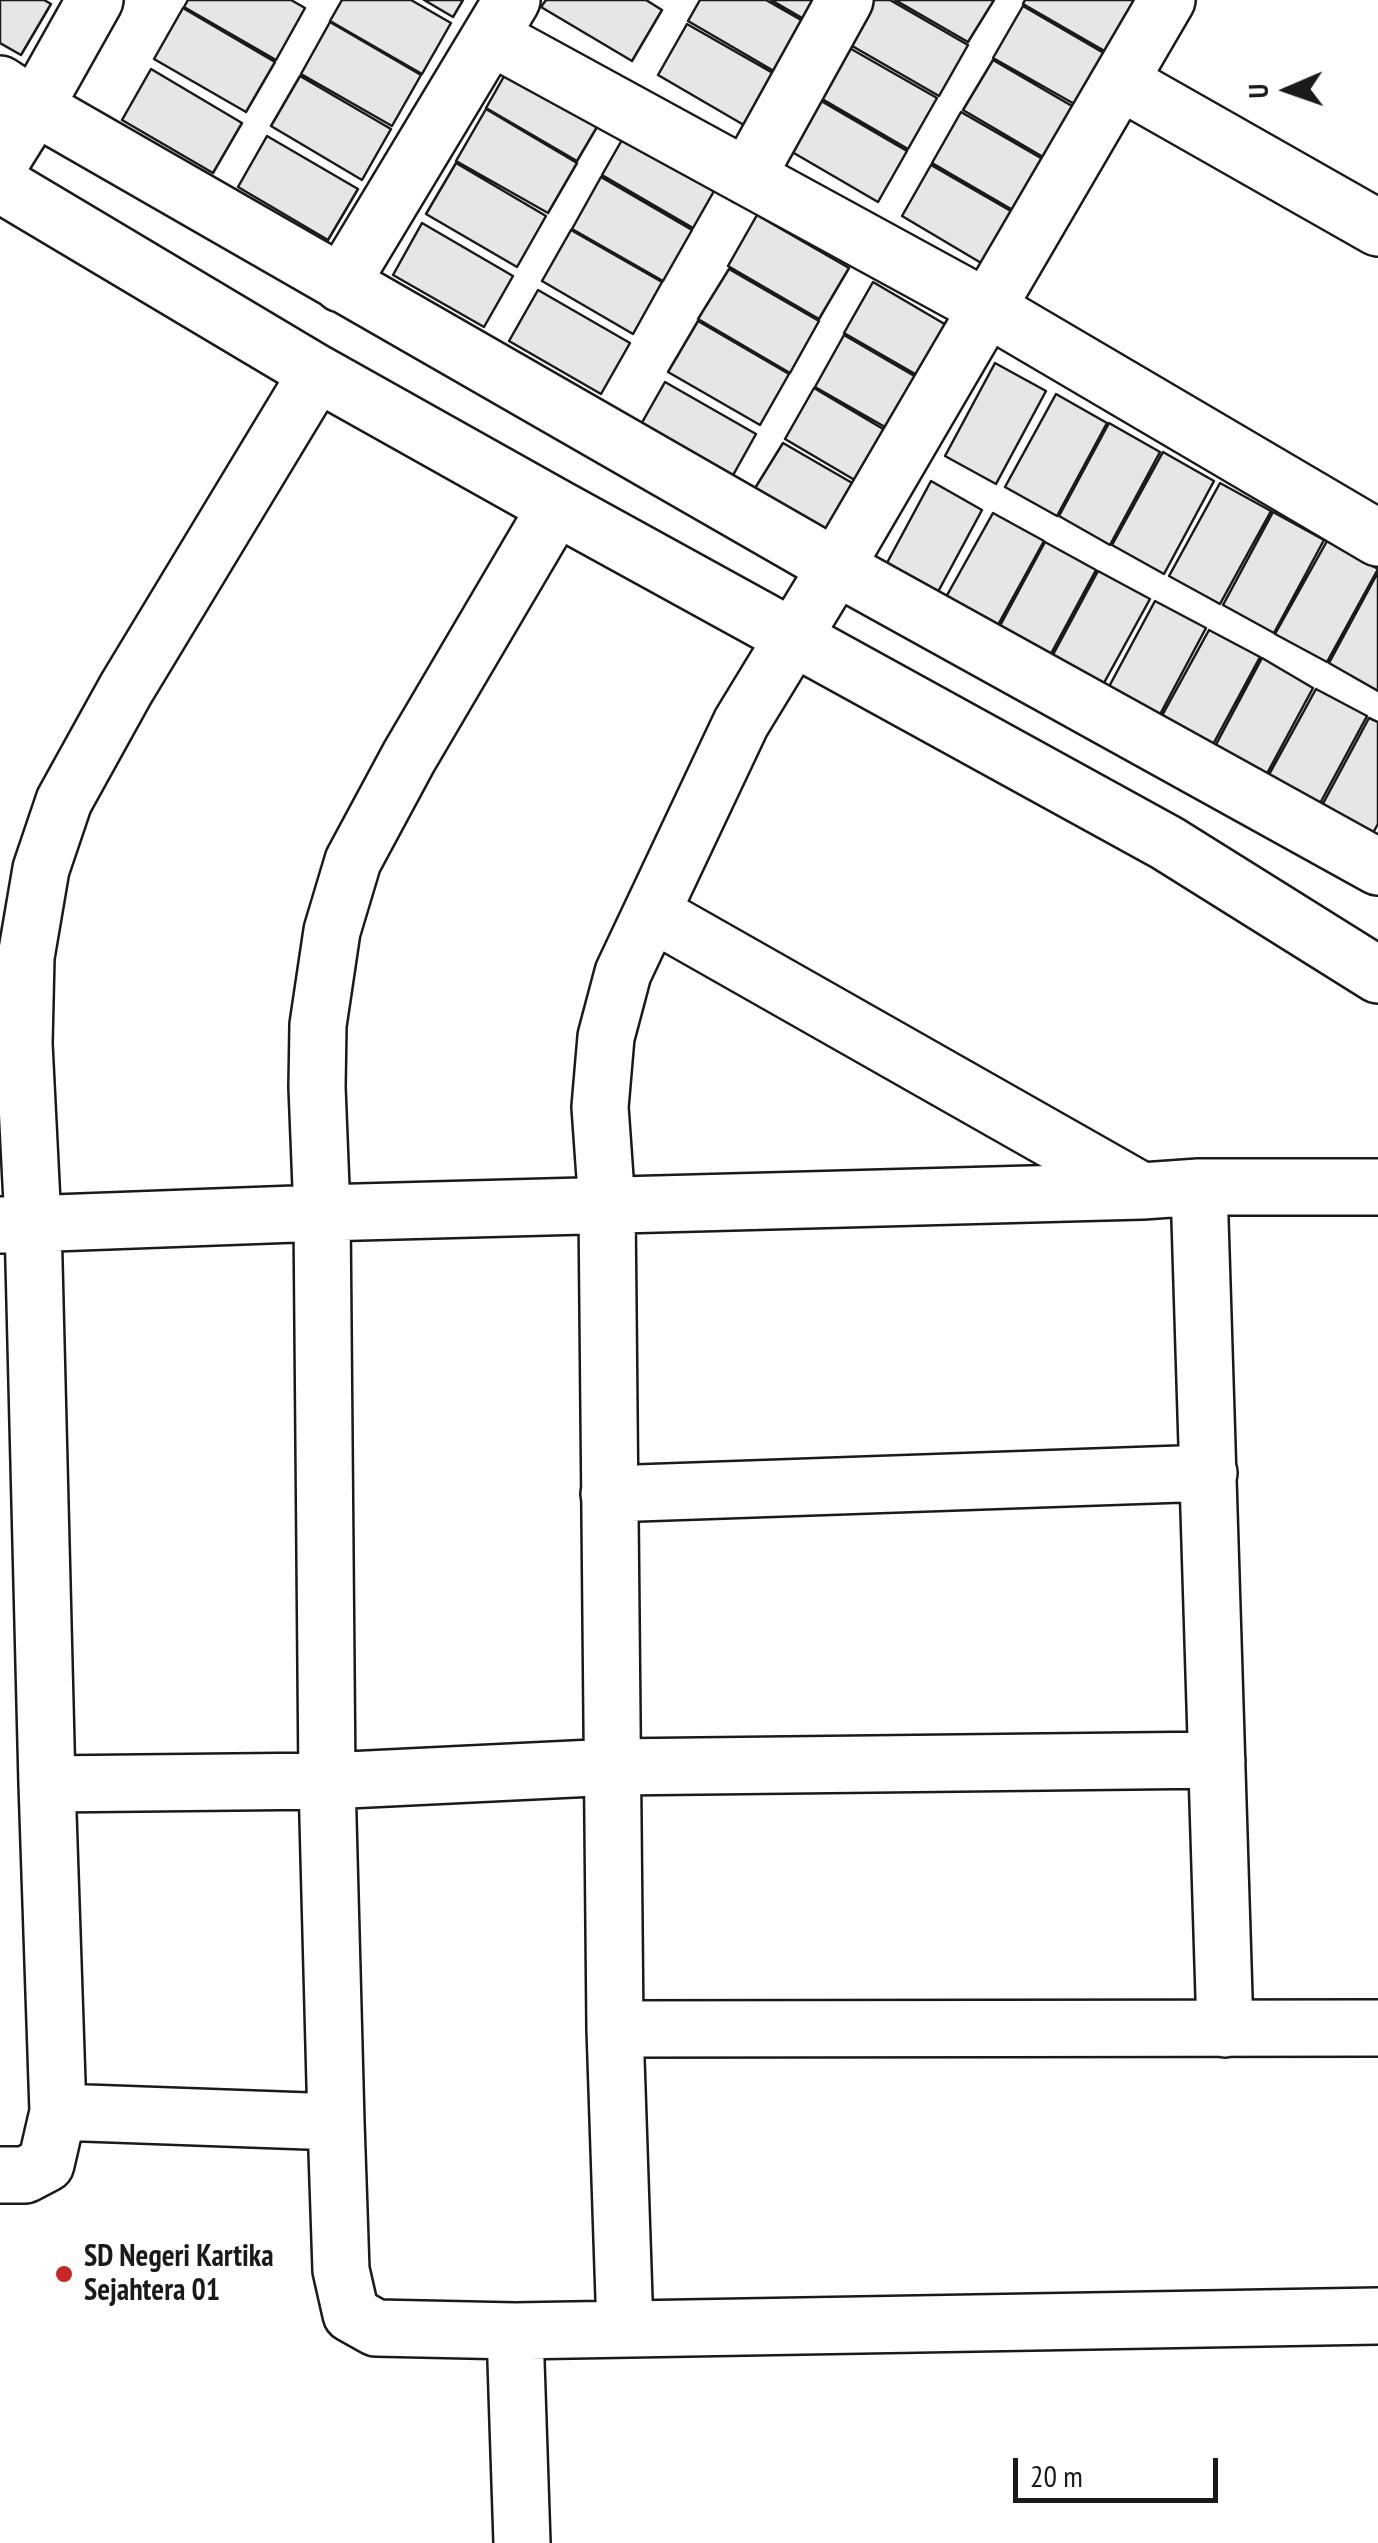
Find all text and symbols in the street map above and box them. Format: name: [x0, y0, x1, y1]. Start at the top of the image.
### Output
north arrow: [1238, 40, 1338, 140]
text: U: [1239, 83, 1276, 99]
place label: SD Negeri Kartika Sejahtera 01: [84, 2239, 274, 2310]
marker: SD Negeri Kartika Sejahtera 01: [53, 2263, 75, 2285]
scale bar: [1018, 2438, 1223, 2500]
text: 20 m: [1030, 2456, 1083, 2495]

